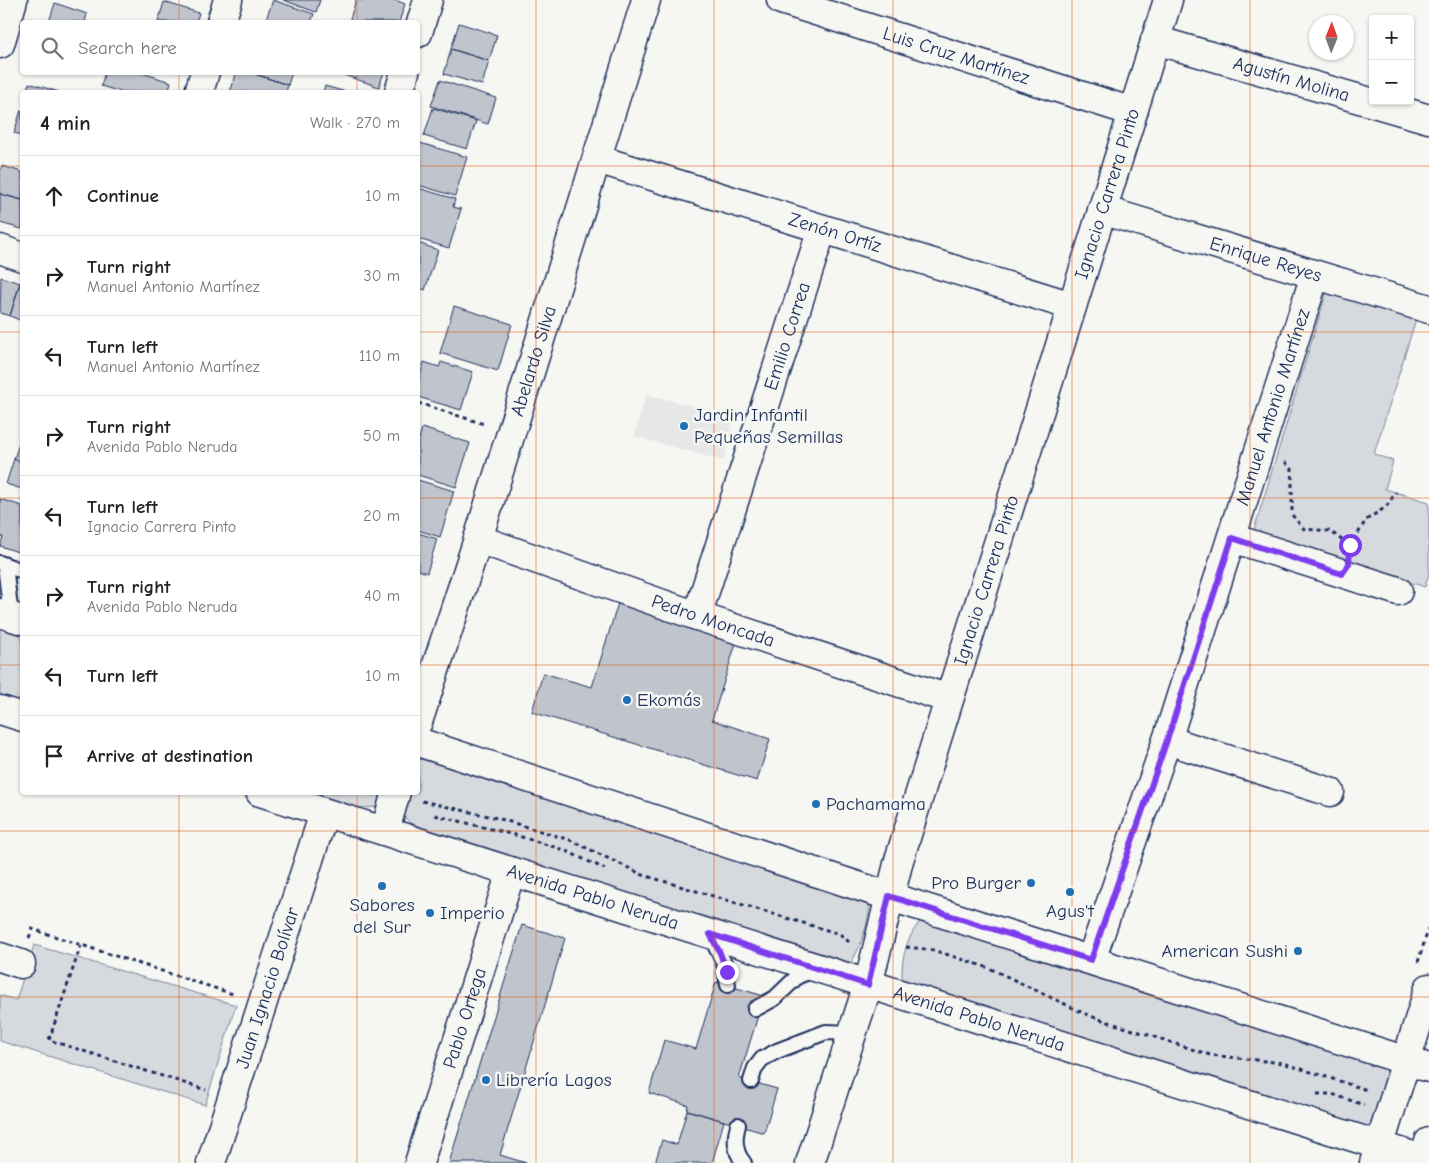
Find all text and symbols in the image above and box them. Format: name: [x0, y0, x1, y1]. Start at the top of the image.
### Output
north arrow: [1309, 15, 1354, 60]
map controls: [1369, 15, 1414, 105]
button: +: [1369, 15, 1414, 60]
search box: [20, 20, 420, 75]
street label: Luis Cruz Martínez: [880, 22, 1032, 89]
icon: search: [38, 34, 66, 62]
text: Search here: [78, 37, 177, 59]
street label: Agustín Molina: [1231, 52, 1352, 107]
button: −: [1369, 60, 1414, 105]
street label: Ignacio Carrera Pinto: [1070, 106, 1144, 282]
text: 4 min: [40, 111, 91, 135]
text: Walk · 270 m: [310, 114, 400, 132]
icon: ahead: [40, 182, 68, 210]
text: Continue: [87, 185, 159, 207]
text: 10 m: [365, 187, 400, 205]
street label: Zenón Ortíz: [786, 208, 884, 257]
street label: Enrique Reyes: [1207, 232, 1324, 287]
text: Turn right: [87, 256, 171, 278]
icon: right: [40, 262, 68, 290]
text: 30 m: [364, 267, 400, 285]
text: Manuel Antonio Martínez: [87, 278, 260, 296]
street label: Emilio Correa: [760, 279, 815, 393]
street label: Abelardo Silva: [506, 303, 561, 419]
street label: Manuel Antonio Martínez: [1231, 306, 1315, 508]
text: Turn left: [87, 336, 158, 358]
icon: left: [40, 342, 68, 370]
text: 110 m: [359, 347, 400, 365]
text: Manuel Antonio Martínez: [87, 358, 260, 376]
place label: Jardin Infantil Pequeñas Semillas: [694, 404, 843, 448]
text: Turn right: [87, 416, 171, 438]
marker: Jardin Infantil Pequeñas Semillas: [678, 420, 690, 432]
icon: right: [40, 422, 68, 450]
text: 50 m: [363, 427, 400, 445]
text: Avenida Pablo Neruda: [87, 438, 237, 456]
street label: Ignacio Carrera Pinto: [950, 492, 1023, 668]
text: Turn left: [87, 496, 158, 518]
icon: left: [40, 502, 68, 530]
text: 20 m: [363, 507, 400, 525]
text: Ignacio Carrera Pinto: [87, 518, 236, 536]
route start: [1339, 534, 1362, 557]
text: Turn right: [87, 576, 171, 598]
icon: right: [40, 582, 68, 610]
text: 40 m: [364, 587, 400, 605]
street label: Pedro Moncada: [649, 590, 777, 652]
text: Avenida Pablo Neruda: [87, 598, 237, 616]
icon: left: [40, 662, 68, 690]
text: Turn left: [87, 665, 158, 687]
text: 10 m: [365, 667, 400, 685]
place label: Ekomás: [637, 689, 701, 711]
marker: Ekomás: [621, 694, 633, 706]
icon: arrive: [40, 742, 68, 770]
text: Arrive at destination: [87, 745, 253, 767]
place label: Pachamama: [826, 793, 926, 815]
marker: Pachamama: [810, 798, 822, 810]
street label: Avenida Pablo Neruda: [504, 860, 681, 934]
place label: Pro Burger: [931, 872, 1021, 894]
marker: Pro Burger: [1025, 877, 1037, 889]
marker: Sabores del Sur: [376, 880, 388, 892]
marker: Agus't: [1064, 886, 1076, 898]
place label: Sabores del Sur: [349, 894, 415, 938]
place label: Agus't: [1046, 900, 1095, 922]
place label: Imperio: [440, 902, 505, 924]
street label: Juan Ignacio Bolívar: [231, 904, 304, 1071]
marker: Imperio: [424, 907, 436, 919]
place label: American Sushi: [1161, 940, 1288, 962]
marker: American Sushi: [1292, 945, 1304, 957]
route end: [716, 961, 739, 984]
street label: Pablo Ortega: [439, 965, 491, 1071]
street label: Avenida Pablo Neruda: [890, 982, 1068, 1056]
place label: Librería Lagos: [496, 1069, 612, 1091]
marker: Librería Lagos: [480, 1074, 492, 1086]

